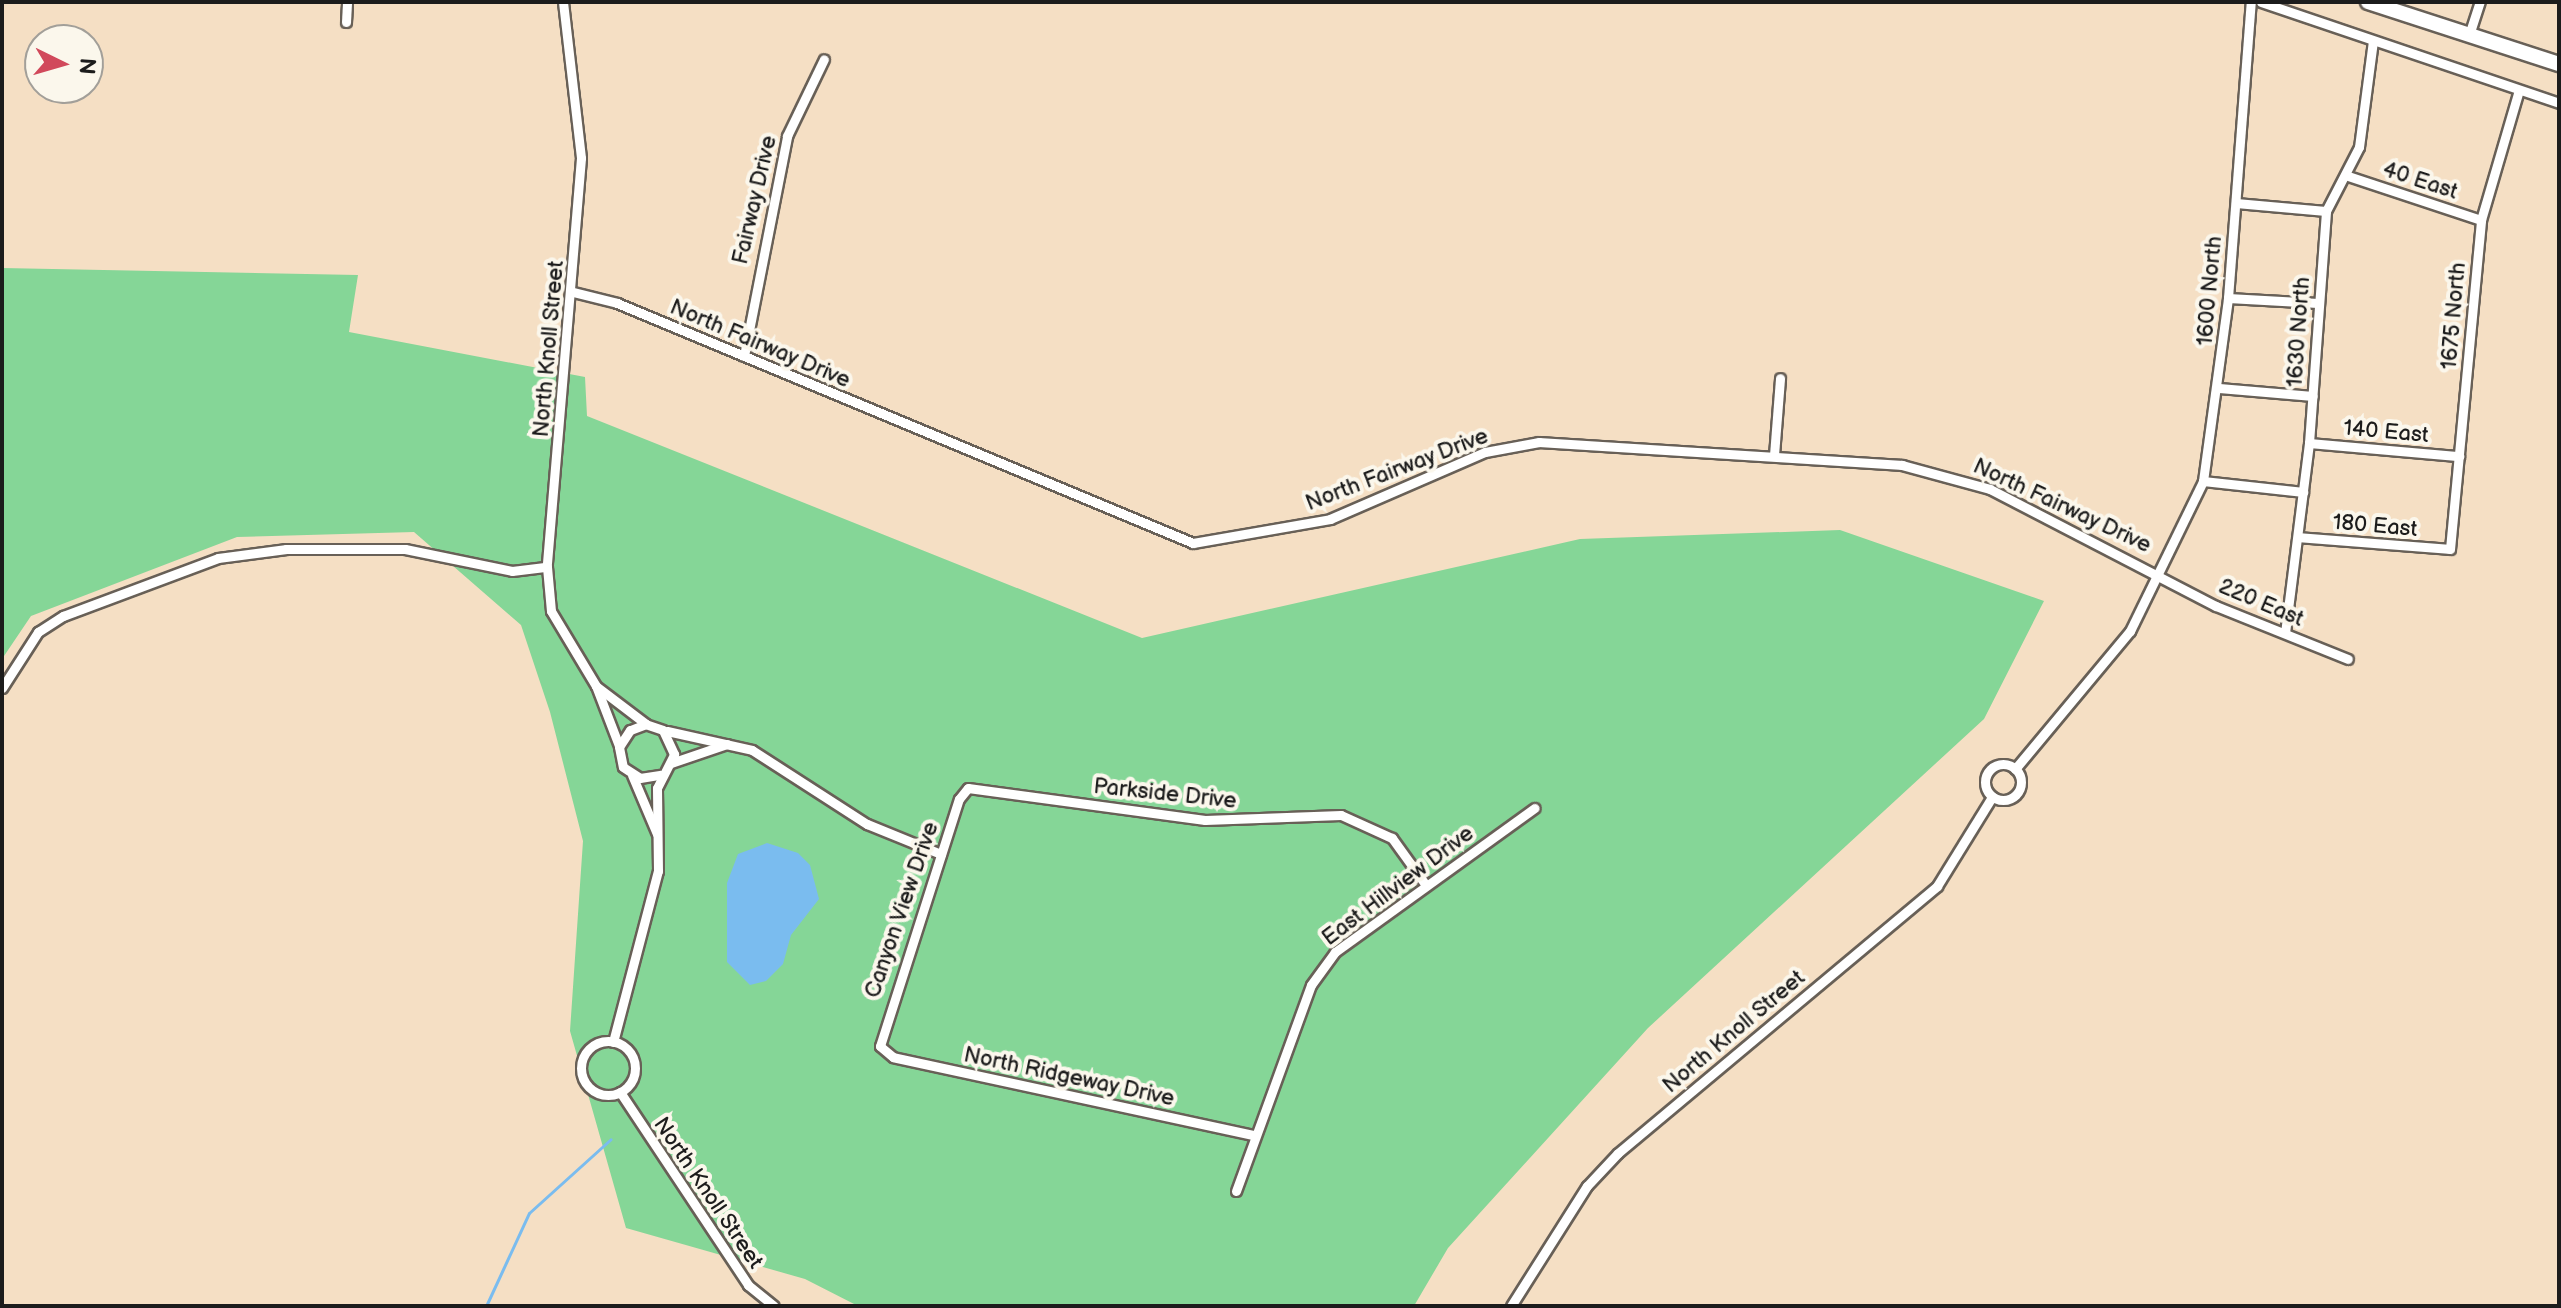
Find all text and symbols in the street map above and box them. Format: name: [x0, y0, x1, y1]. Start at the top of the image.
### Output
north arrow: [24, 24, 104, 104]
text: N: [72, 57, 101, 75]
street label: Fairway Drive: [727, 132, 783, 268]
street label: 40 East: [2379, 157, 2461, 205]
street label: 1600 North: [2192, 235, 2228, 347]
street label: North Knoll Street: [528, 260, 570, 438]
street label: 1675 North: [2436, 261, 2472, 371]
street label: 1630 North: [2282, 276, 2316, 388]
street label: North Fairway Drive: [665, 294, 855, 394]
street label: 140 East: [2342, 415, 2430, 449]
street label: North Fairway Drive: [1301, 423, 1493, 517]
street label: North Fairway Drive: [1968, 453, 2156, 559]
street label: 180 East: [2332, 509, 2418, 543]
street label: 220 East: [2215, 573, 2307, 633]
street label: Parkside Drive: [1092, 773, 1238, 815]
street label: Canyon View Drive: [859, 818, 945, 1002]
street label: East Hillview Drive: [1317, 820, 1479, 952]
street label: North Knoll Street: [1658, 965, 1810, 1099]
street label: North Ridgeway Drive: [961, 1042, 1177, 1112]
street label: North Knoll Street: [647, 1112, 769, 1274]

